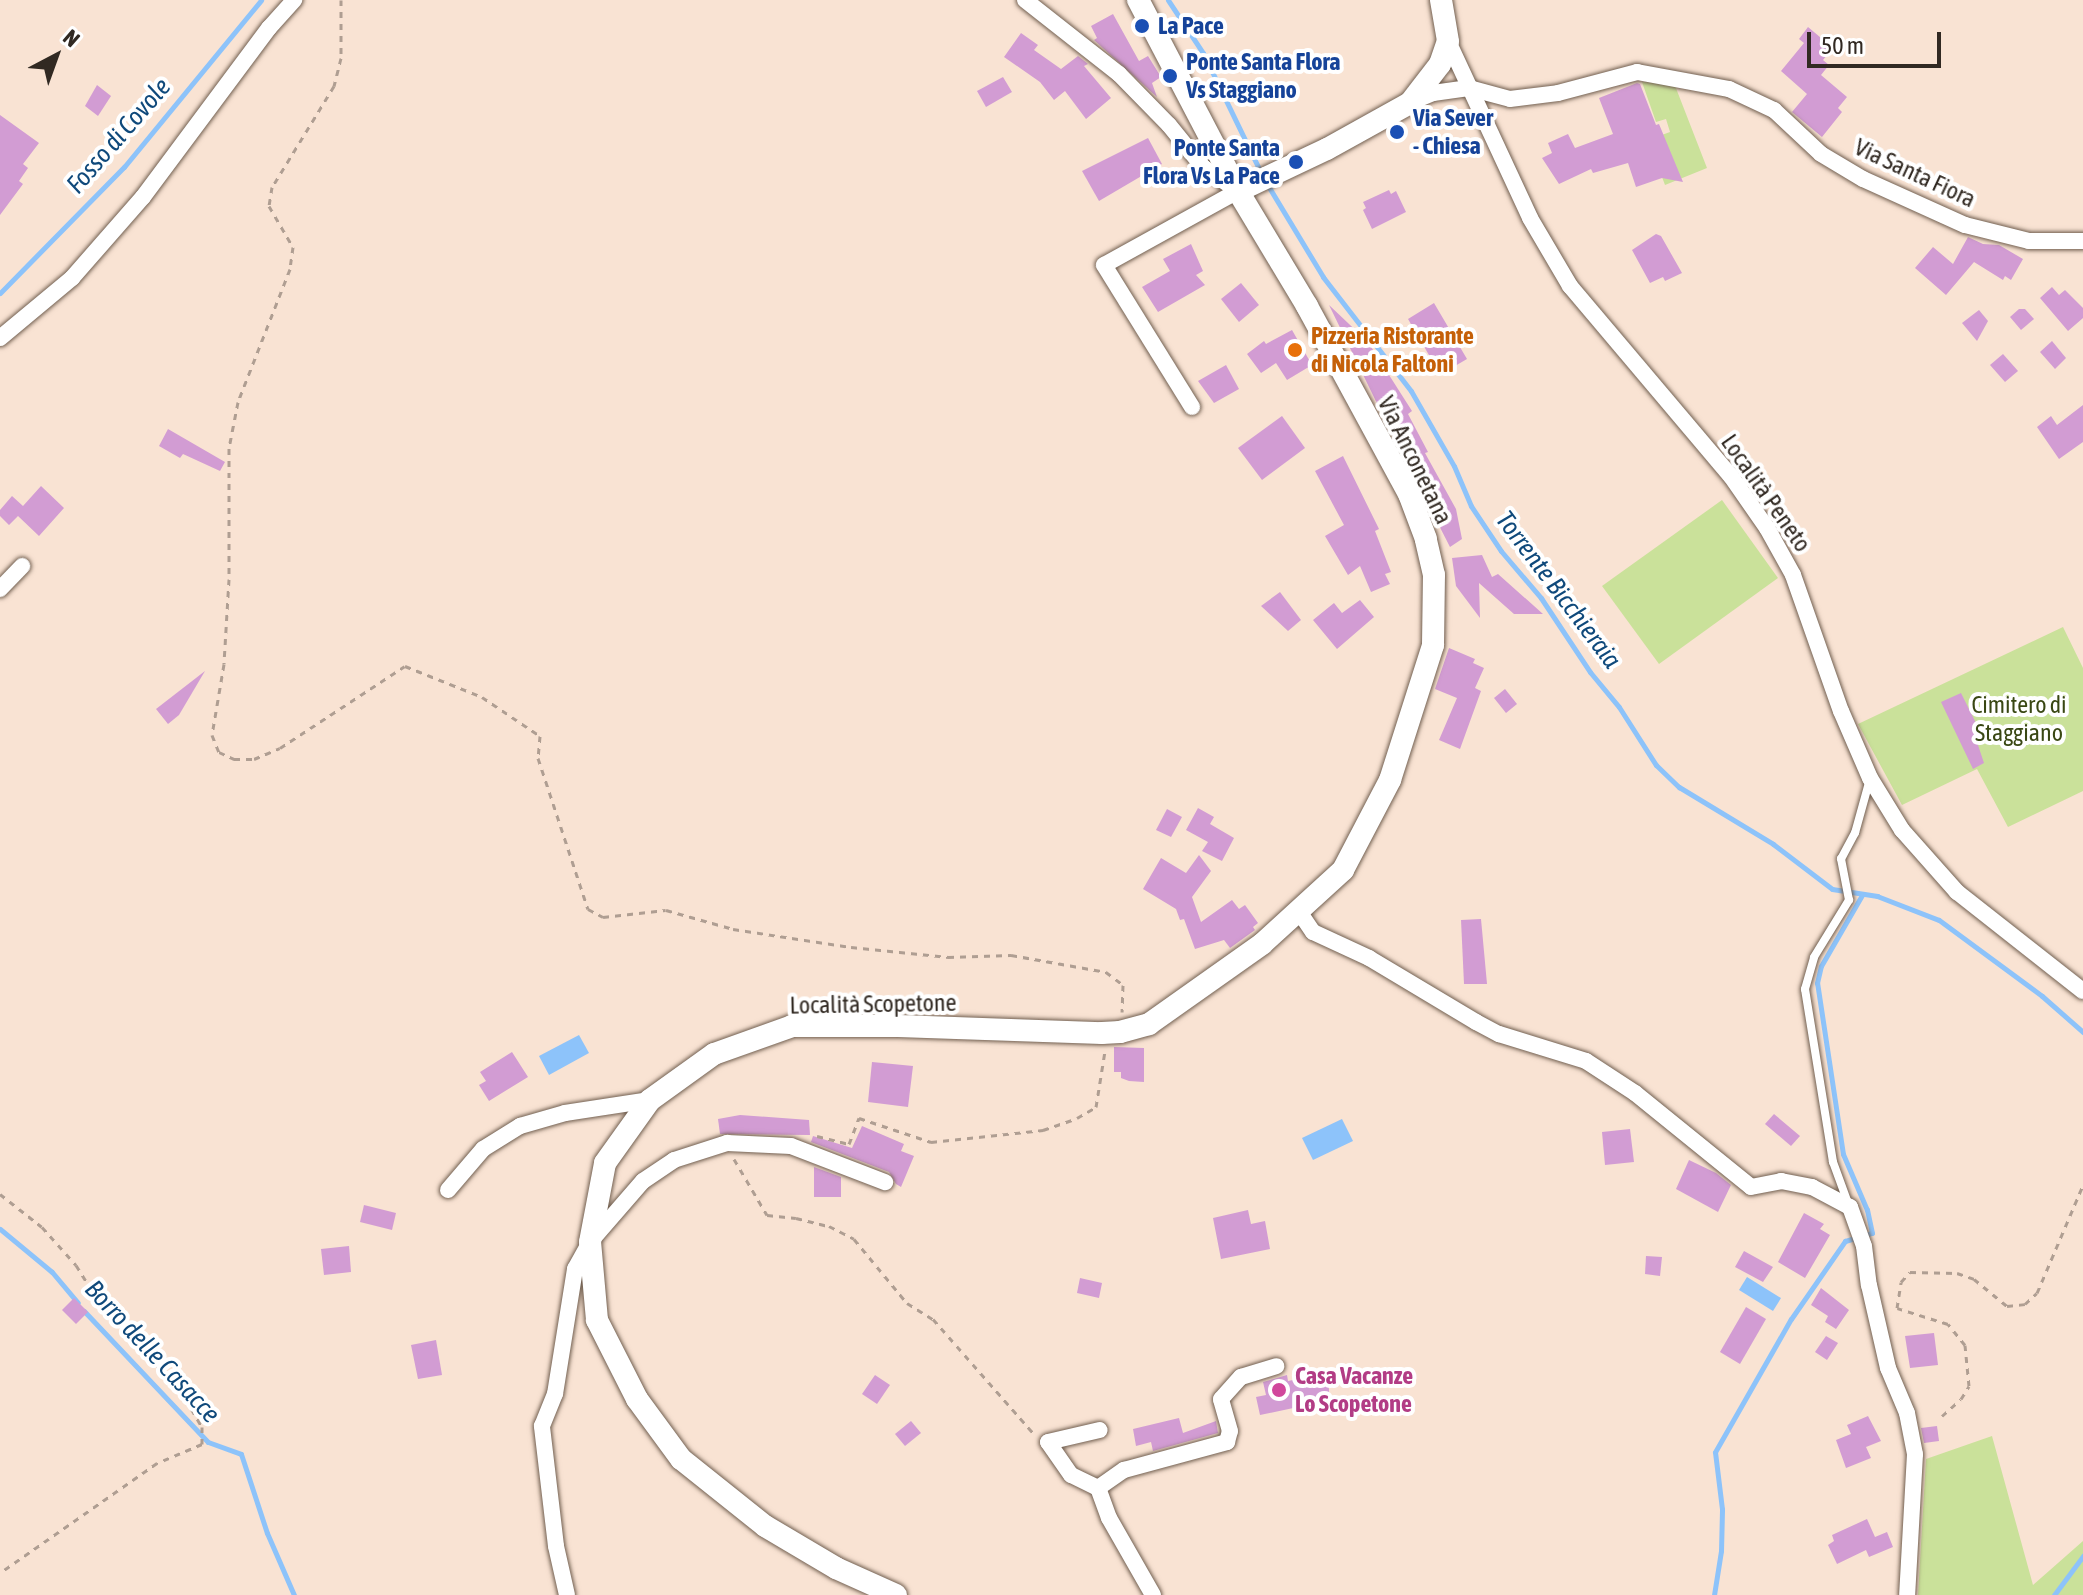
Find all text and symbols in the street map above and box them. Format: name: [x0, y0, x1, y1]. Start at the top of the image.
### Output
place label: La Pace: [1158, 12, 1224, 40]
north arrow: [16, 16, 96, 96]
scale bar: [1811, 16, 1945, 66]
marker: La Pace: [1133, 17, 1151, 35]
text: N: [58, 24, 85, 52]
text: 50 m: [1821, 32, 1864, 59]
place label: Ponte Santa Flora Vs Staggiano: [1186, 48, 1340, 104]
marker: Ponte Santa Flora Vs Staggiano: [1161, 67, 1179, 85]
water label: Fosso di Covole: [60, 72, 178, 200]
place label: Via Sever - Chiesa: [1413, 104, 1493, 160]
marker: Via Sever - Chiesa: [1388, 123, 1406, 141]
street label: Via Santa Fiora: [1850, 132, 1980, 214]
place label: Ponte Santa Flora Vs La Pace: [1143, 134, 1280, 190]
marker: Ponte Santa Flora Vs La Pace: [1287, 153, 1305, 171]
place label: Pizzeria Ristorante di Nicola Faltoni: [1311, 322, 1474, 378]
marker: Pizzeria Ristorante di Nicola Faltoni: [1286, 341, 1304, 359]
street label: Via Anconetana: [1372, 391, 1458, 529]
street label: Località Peneto: [1715, 429, 1817, 557]
water label: Torrente Bicchieraia: [1489, 505, 1627, 675]
park label: Cimitero di Staggiano: [1971, 691, 2067, 747]
street label: Località Scopetone: [789, 988, 957, 1020]
water label: Borro delle Casacce: [78, 1274, 226, 1430]
place label: Casa Vacanze Lo Scopetone: [1295, 1362, 1413, 1418]
marker: Casa Vacanze Lo Scopetone: [1270, 1381, 1288, 1399]

